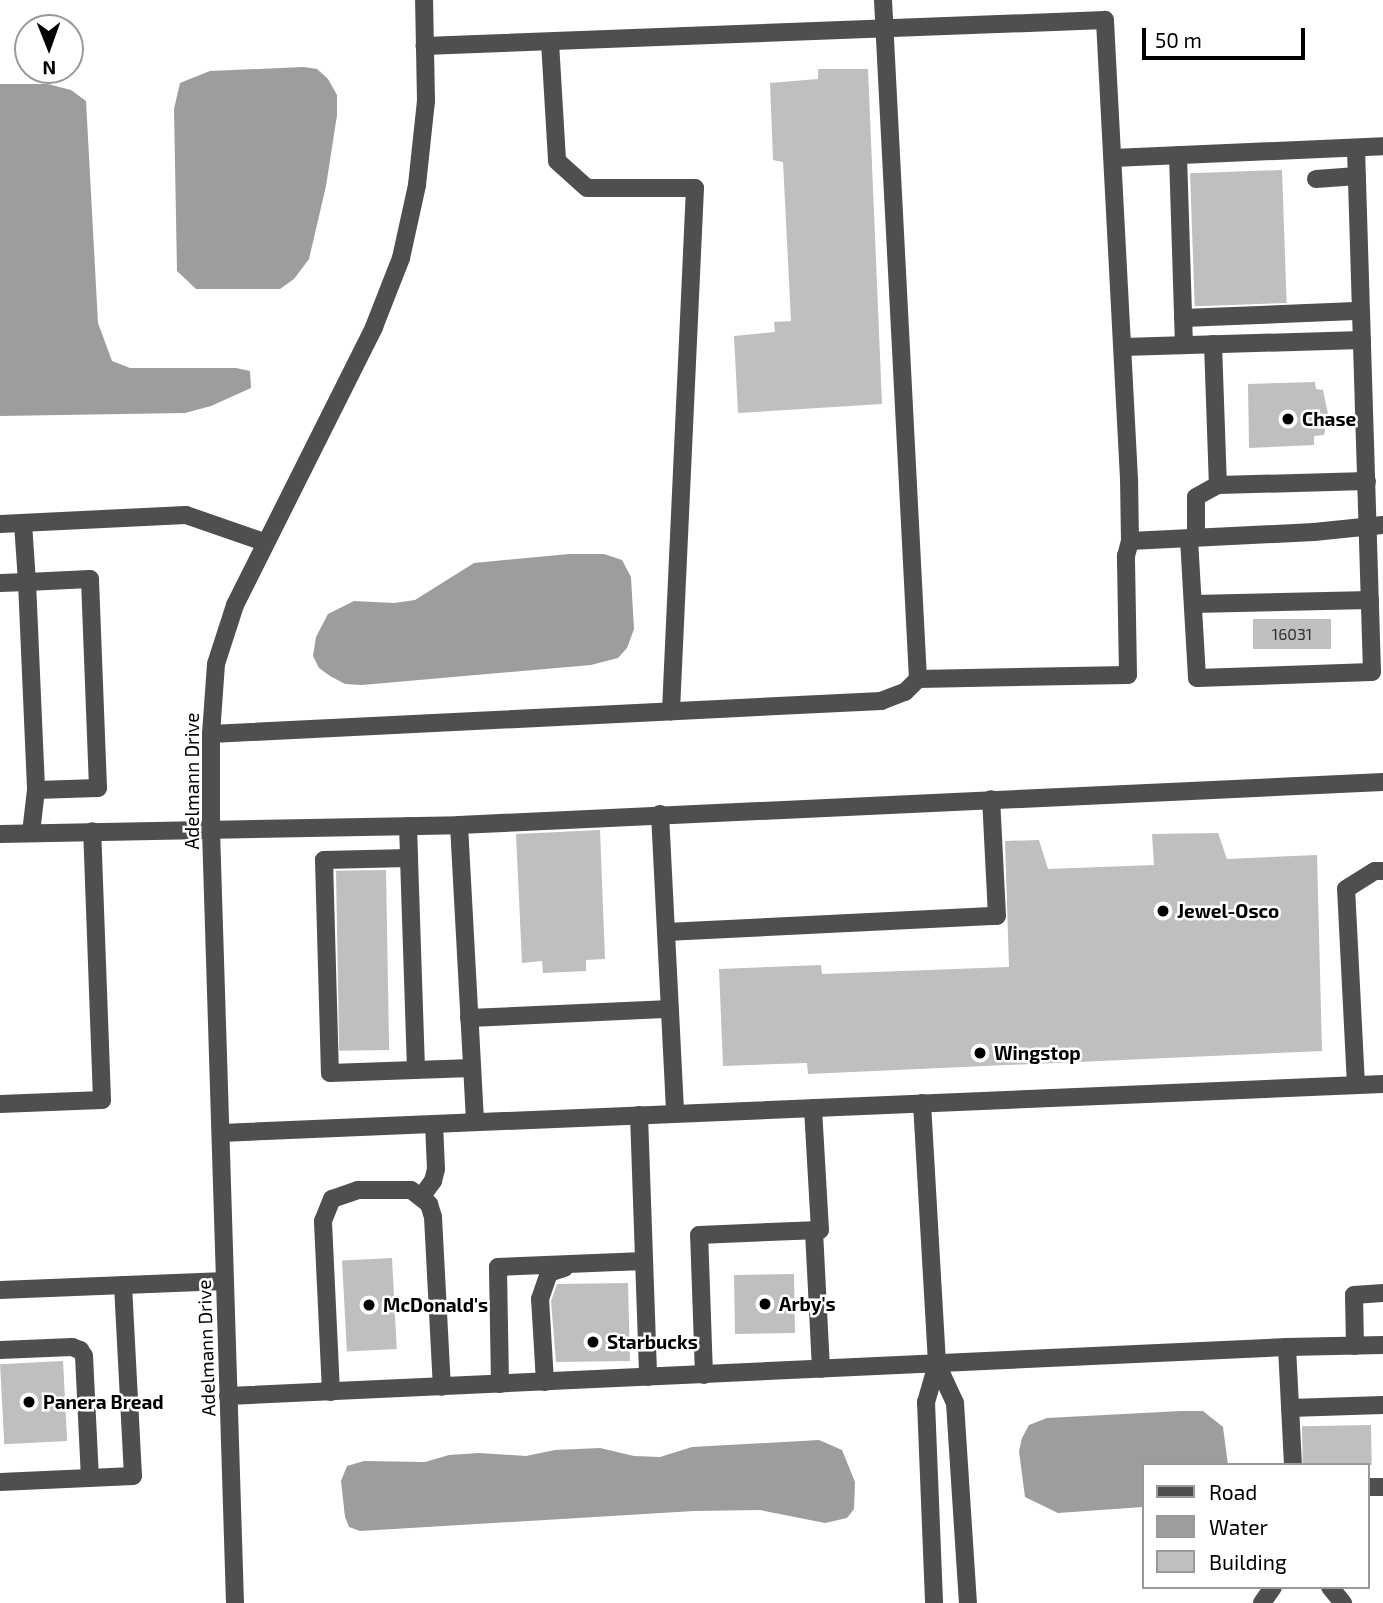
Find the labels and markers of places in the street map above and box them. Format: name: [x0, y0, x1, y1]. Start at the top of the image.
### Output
place label: Chase: [1302, 408, 1356, 430]
marker: Chase: [1280, 411, 1296, 427]
place label: Jewel-Osco: [1177, 900, 1279, 922]
marker: Jewel-Osco: [1155, 903, 1171, 919]
place label: Wingstop: [994, 1042, 1081, 1064]
marker: Wingstop: [972, 1045, 988, 1061]
place label: Arby's: [779, 1293, 836, 1315]
place label: McDonald's: [383, 1294, 488, 1316]
marker: Arby's: [757, 1296, 773, 1312]
marker: McDonald's: [361, 1297, 377, 1313]
place label: Starbucks: [607, 1331, 698, 1353]
marker: Starbucks: [585, 1334, 601, 1350]
place label: Panera Bread: [43, 1391, 164, 1413]
marker: Panera Bread: [21, 1394, 37, 1410]

